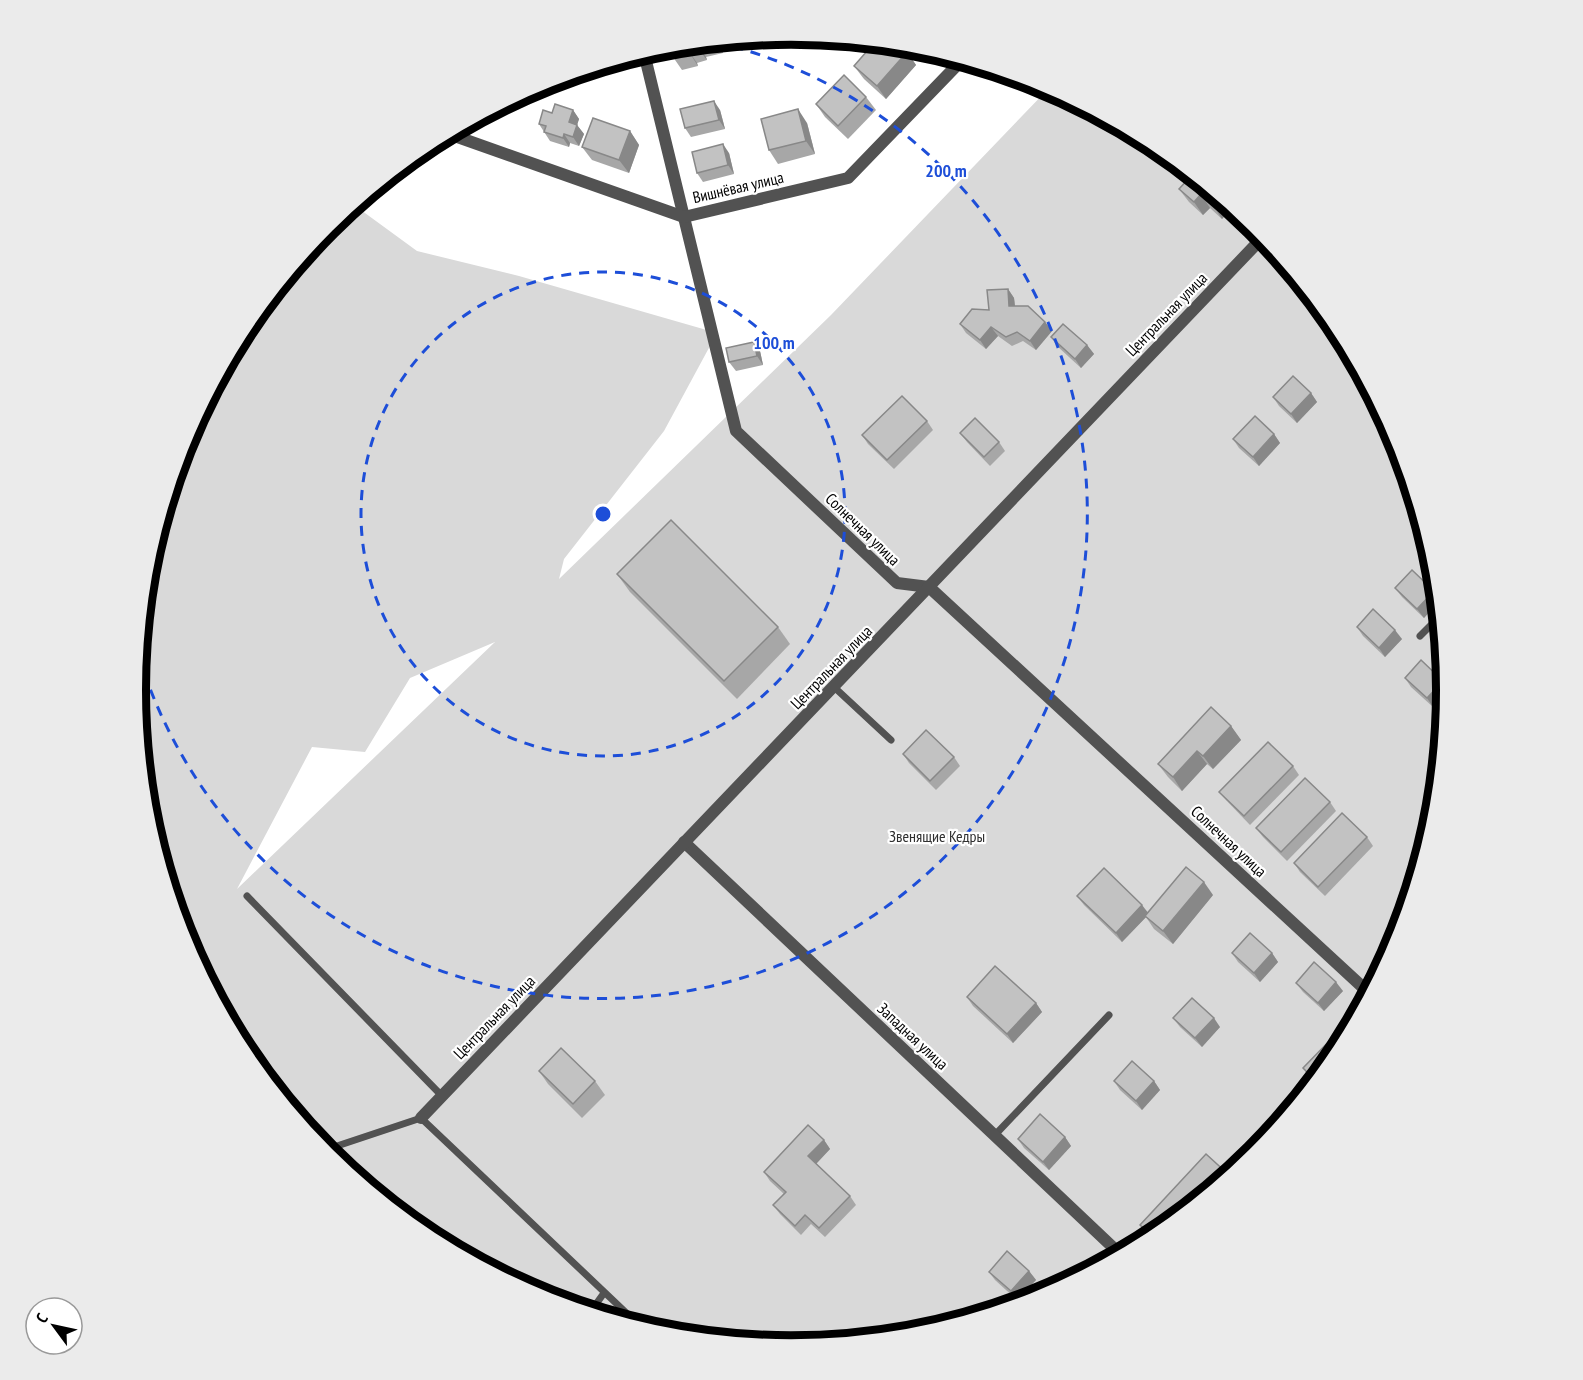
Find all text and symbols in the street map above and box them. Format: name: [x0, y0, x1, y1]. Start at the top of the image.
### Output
text: 200 m: [925, 159, 967, 182]
street label: Вишнёвая улица: [691, 167, 785, 207]
street label: Центральная улица: [1121, 268, 1211, 360]
text: 100 m: [753, 331, 795, 354]
street label: Солнечная улица: [822, 489, 904, 569]
centre of rings: [593, 504, 613, 524]
street label: Центральная улица: [786, 621, 876, 713]
street label: Солнечная улица: [1187, 801, 1271, 881]
park label: Звенящие Кедры: [889, 826, 985, 846]
street label: Центральная улица: [449, 971, 539, 1063]
street label: Западная улица: [874, 998, 952, 1074]
north arrow: [24, 1296, 84, 1356]
text: С: [31, 1309, 52, 1326]

